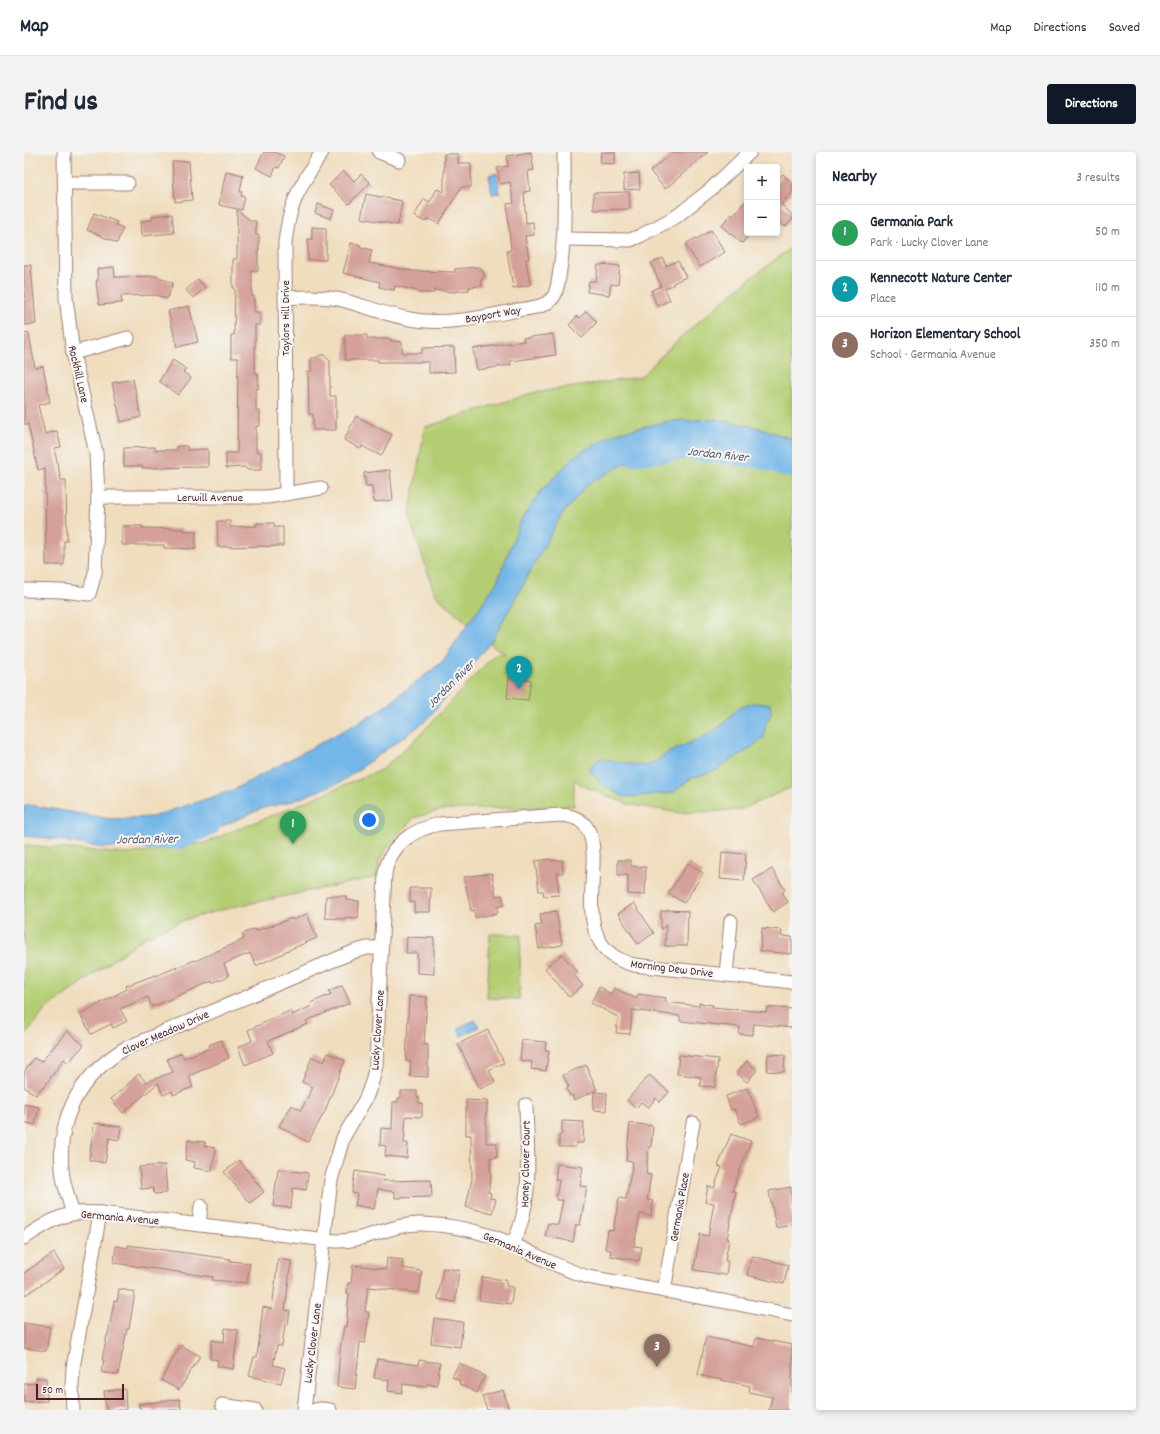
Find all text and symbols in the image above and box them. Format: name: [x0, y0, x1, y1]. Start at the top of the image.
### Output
text: Map: [20, 14, 49, 41]
text: Map: [990, 18, 1012, 38]
text: Directions: [1034, 18, 1087, 38]
text: Saved: [1109, 18, 1140, 38]
text: Find us: [24, 84, 98, 124]
button: Directions: [1047, 84, 1136, 124]
map controls: [744, 164, 780, 236]
button: +: [744, 164, 780, 200]
text: Nearby: [832, 166, 876, 190]
text: 3 results: [1076, 169, 1120, 188]
button: −: [744, 200, 780, 236]
text: Germania Park: [870, 212, 953, 234]
text: 1: [844, 223, 846, 242]
text: 50 m: [1095, 223, 1120, 242]
text: Park · Lucky Clover Lane: [870, 234, 988, 253]
text: Kennecott Nature Center: [870, 268, 1012, 290]
text: 2: [842, 279, 848, 298]
text: 110 m: [1095, 279, 1120, 298]
street label: Taylors Hill Drive: [278, 280, 295, 356]
text: Place: [870, 290, 896, 309]
street label: Bayport Way: [464, 302, 523, 329]
text: Horizon Elementary School: [870, 324, 1020, 346]
text: 3: [842, 335, 848, 354]
text: 350 m: [1089, 335, 1120, 354]
street label: Rockhill Lane: [63, 344, 92, 405]
text: School · Germania Avenue: [870, 346, 996, 365]
water label: Jordan River: [686, 443, 751, 468]
street label: Lerwill Avenue: [177, 490, 243, 507]
water label: Jordan River: [423, 655, 482, 713]
pin: 2: [506, 656, 532, 689]
your location: [359, 810, 379, 830]
pin: 1: [280, 811, 306, 844]
water label: Jordan River: [116, 830, 180, 851]
street label: Morning Dew Drive: [629, 956, 714, 983]
street label: Lucky Clover Lane: [367, 989, 390, 1071]
street label: Clover Meadow Drive: [119, 1006, 212, 1060]
street label: Honey Clover Court: [517, 1120, 536, 1208]
street label: Germania Place: [666, 1171, 695, 1243]
street label: Germania Avenue: [80, 1207, 160, 1230]
street label: Germania Avenue: [480, 1228, 559, 1275]
street label: Lucky Clover Lane: [300, 1302, 327, 1384]
pin: 3: [644, 1334, 670, 1367]
scale bar: [36, 1382, 124, 1401]
text: 50 m: [42, 1383, 63, 1399]

